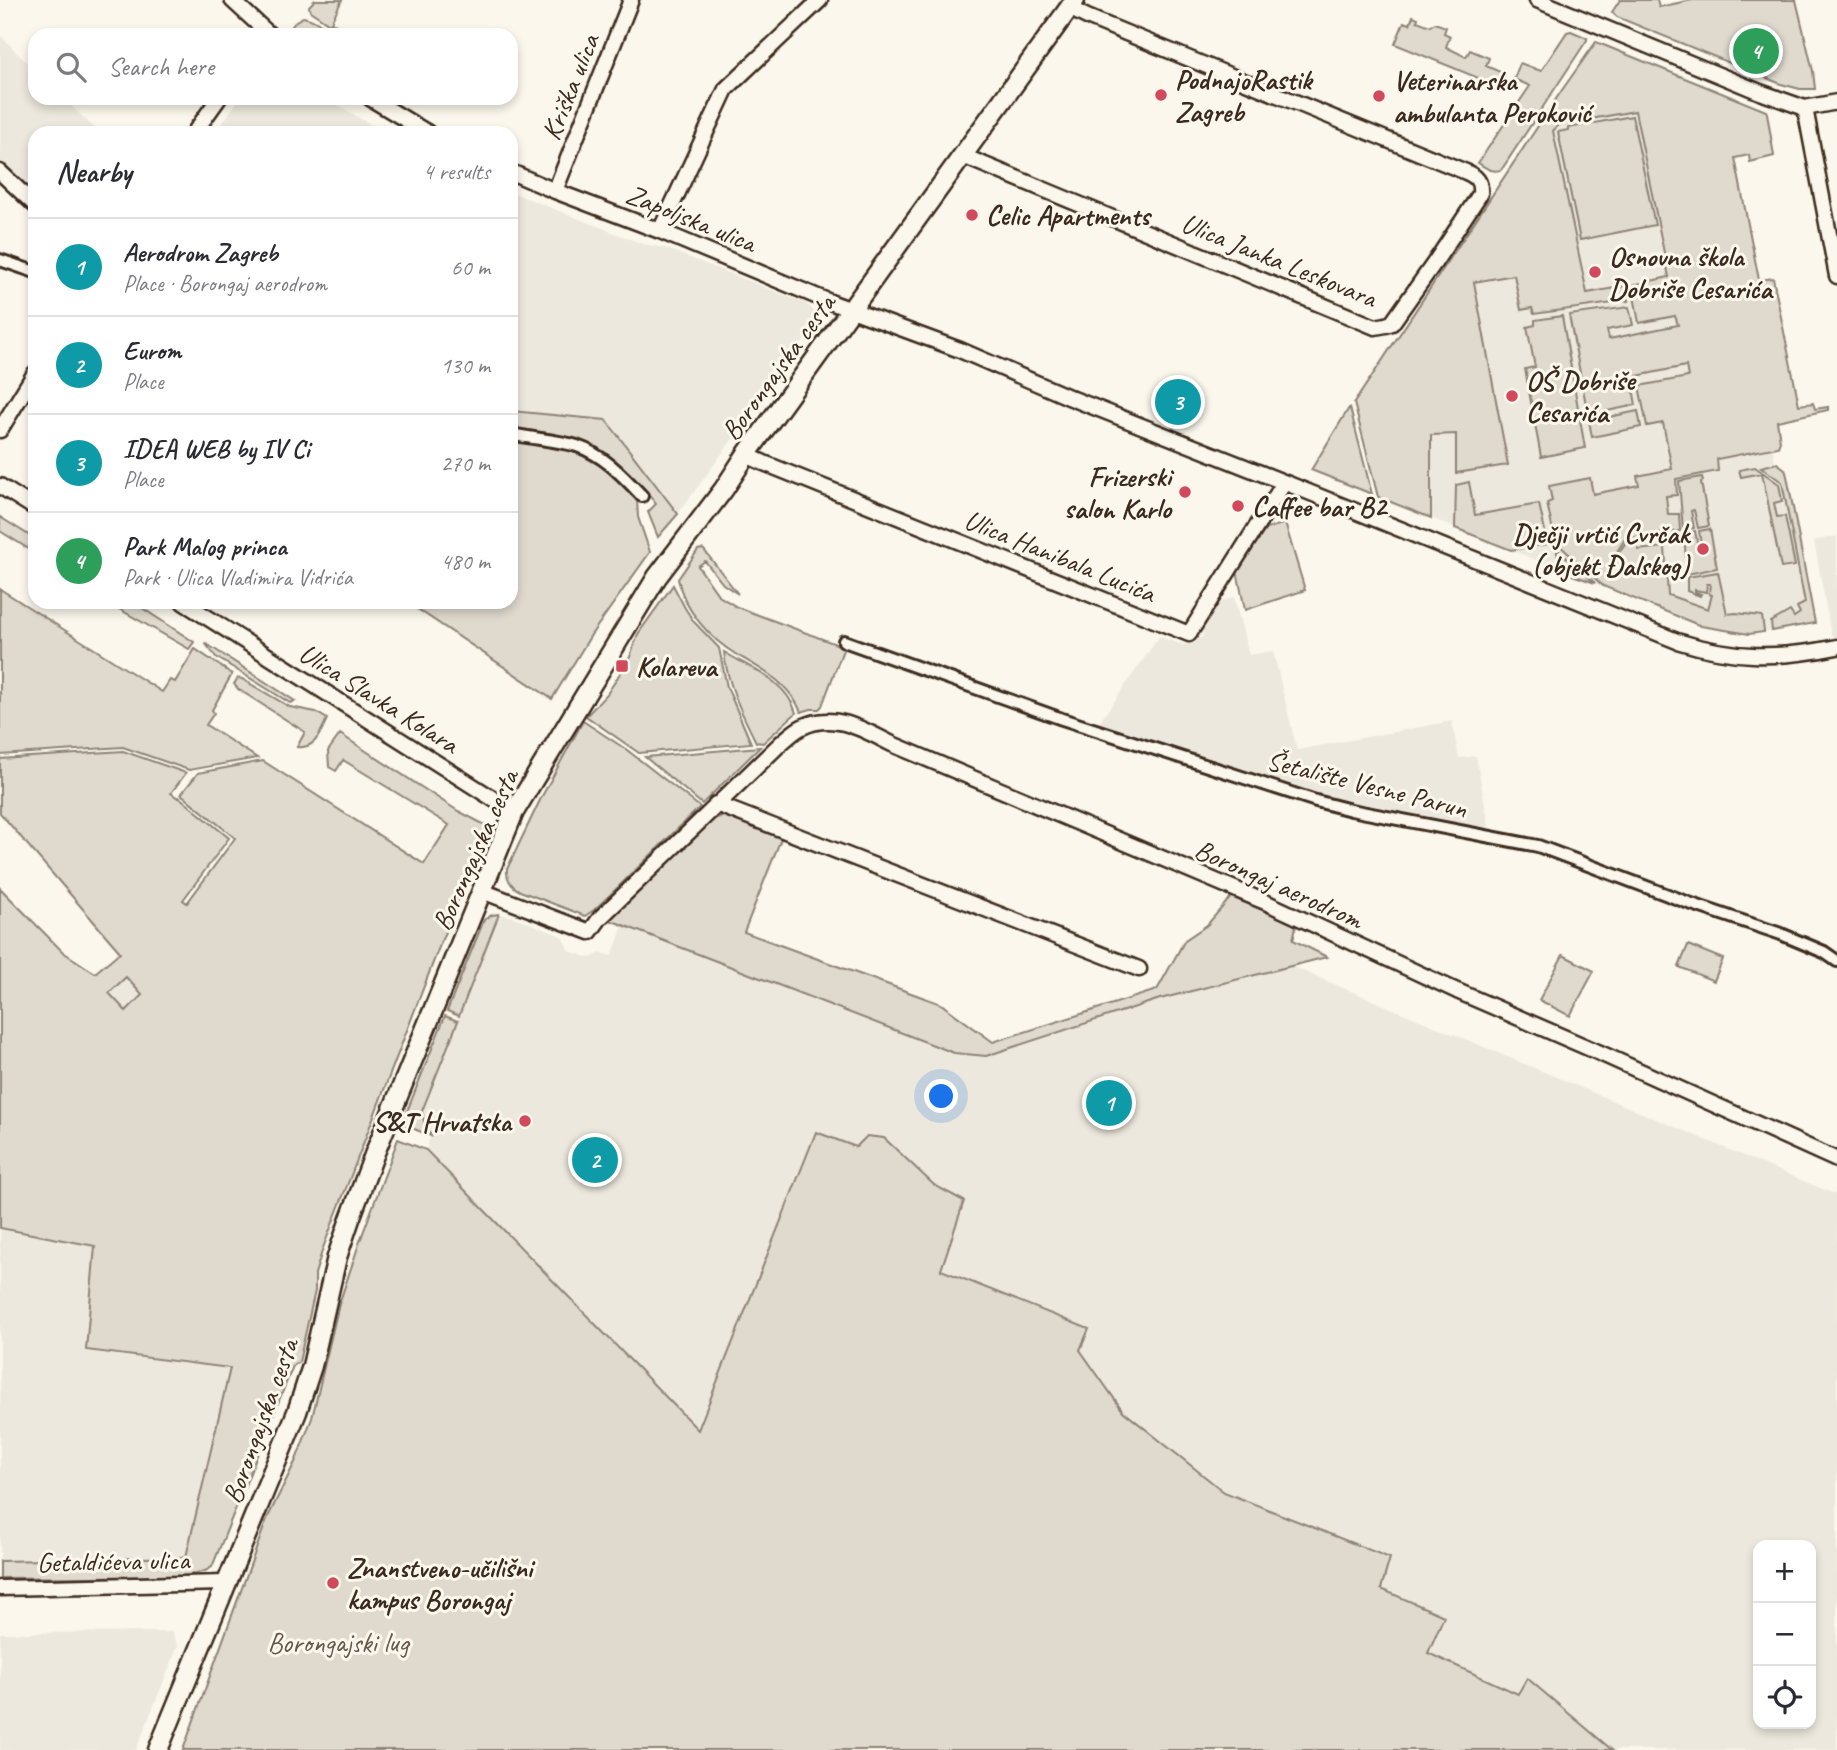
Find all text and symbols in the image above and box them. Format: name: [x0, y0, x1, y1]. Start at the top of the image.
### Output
pin: 4: [1733, 25, 1779, 77]
street label: Kriška ulica: [533, 27, 608, 145]
search box: [28, 28, 518, 105]
icon: search: [52, 48, 90, 86]
text: Search here: [108, 50, 214, 83]
place label: PodnajoRastik Zagreb: [1175, 62, 1314, 129]
place label: Veterinarska ambulanta Peroković: [1393, 63, 1595, 130]
marker: PodnajoRastik Zagreb: [1153, 87, 1169, 103]
marker: Veterinarska ambulanta Peroković: [1371, 88, 1387, 104]
text: Nearby: [56, 153, 132, 191]
text: 4 results: [423, 157, 490, 186]
street label: Zapoljska ulica: [621, 176, 763, 261]
place label: Celic Apartments: [986, 198, 1153, 233]
street label: Ulica Janka Leskovara: [1176, 205, 1383, 316]
marker: Celic Apartments: [964, 207, 980, 223]
text: Aerodrom Zagreb: [123, 236, 278, 269]
place label: Osnovna škola Dobriše Cesarića: [1609, 239, 1774, 306]
text: 1: [74, 253, 84, 282]
text: 60 m: [451, 253, 490, 282]
marker: Osnovna škola Dobriše Cesarića: [1587, 264, 1603, 280]
text: Place · Borongaj aerodrom: [123, 269, 327, 298]
street label: Borongajska cesta: [713, 285, 844, 447]
text: Eurom: [123, 334, 181, 367]
text: 2: [74, 351, 84, 380]
text: 130 m: [441, 351, 490, 380]
place label: OŠ Dobriše Cesarića: [1526, 363, 1637, 430]
text: Place: [123, 367, 163, 396]
pin: 3: [1155, 376, 1201, 428]
marker: OŠ Dobriše Cesarića: [1504, 388, 1520, 404]
text: IDEA WEB by IV Ci: [123, 432, 310, 465]
text: 3: [74, 449, 84, 478]
text: 270 m: [441, 449, 490, 478]
place label: Frizerski salon Karlo: [1064, 459, 1175, 526]
text: Place: [123, 465, 163, 494]
marker: Frizerski salon Karlo: [1177, 484, 1193, 500]
place label: Caffee bar B2: [1252, 489, 1388, 524]
marker: Caffee bar B2: [1230, 498, 1246, 514]
street label: Ulica Hanibala Lucića: [960, 502, 1162, 611]
place label: Dječji vrtić Cvrčak (objekt Đalskog): [1513, 516, 1692, 583]
text: Park Malog princa: [123, 530, 287, 563]
marker: Dječji vrtić Cvrčak (objekt Đalskog): [1695, 541, 1711, 557]
text: 4: [74, 547, 84, 576]
text: 480 m: [441, 547, 490, 576]
text: Park · Ulica Vladimira Vidrića: [123, 563, 353, 592]
street label: Ulica Slavka Kolara: [293, 635, 467, 762]
place label: Kolareva: [636, 649, 719, 684]
marker: Kolareva: [614, 658, 630, 674]
street label: Šetalište Vesne Parun: [1263, 742, 1471, 826]
street label: Borongajska cesta: [424, 762, 527, 936]
street label: Borongaj aerodrom: [1190, 831, 1370, 937]
pin: 1: [1086, 1077, 1132, 1129]
your location: [924, 1079, 958, 1113]
place label: S&T Hrvatska: [373, 1104, 514, 1139]
marker: S&T Hrvatska: [517, 1113, 533, 1129]
pin: 2: [572, 1134, 618, 1186]
street label: Borongajska cesta: [214, 1332, 307, 1508]
map controls: [1753, 1540, 1816, 1729]
button: +: [1753, 1540, 1816, 1603]
street label: Getaldićeva ulica: [36, 1542, 191, 1580]
place label: Znanstveno-učilišni kampus Borongaj: [347, 1550, 536, 1617]
marker: Znanstveno-učilišni kampus Borongaj: [325, 1575, 341, 1591]
button: −: [1753, 1603, 1816, 1666]
park label: Borongajski lug: [268, 1625, 411, 1660]
button: locate: [1753, 1666, 1816, 1729]

